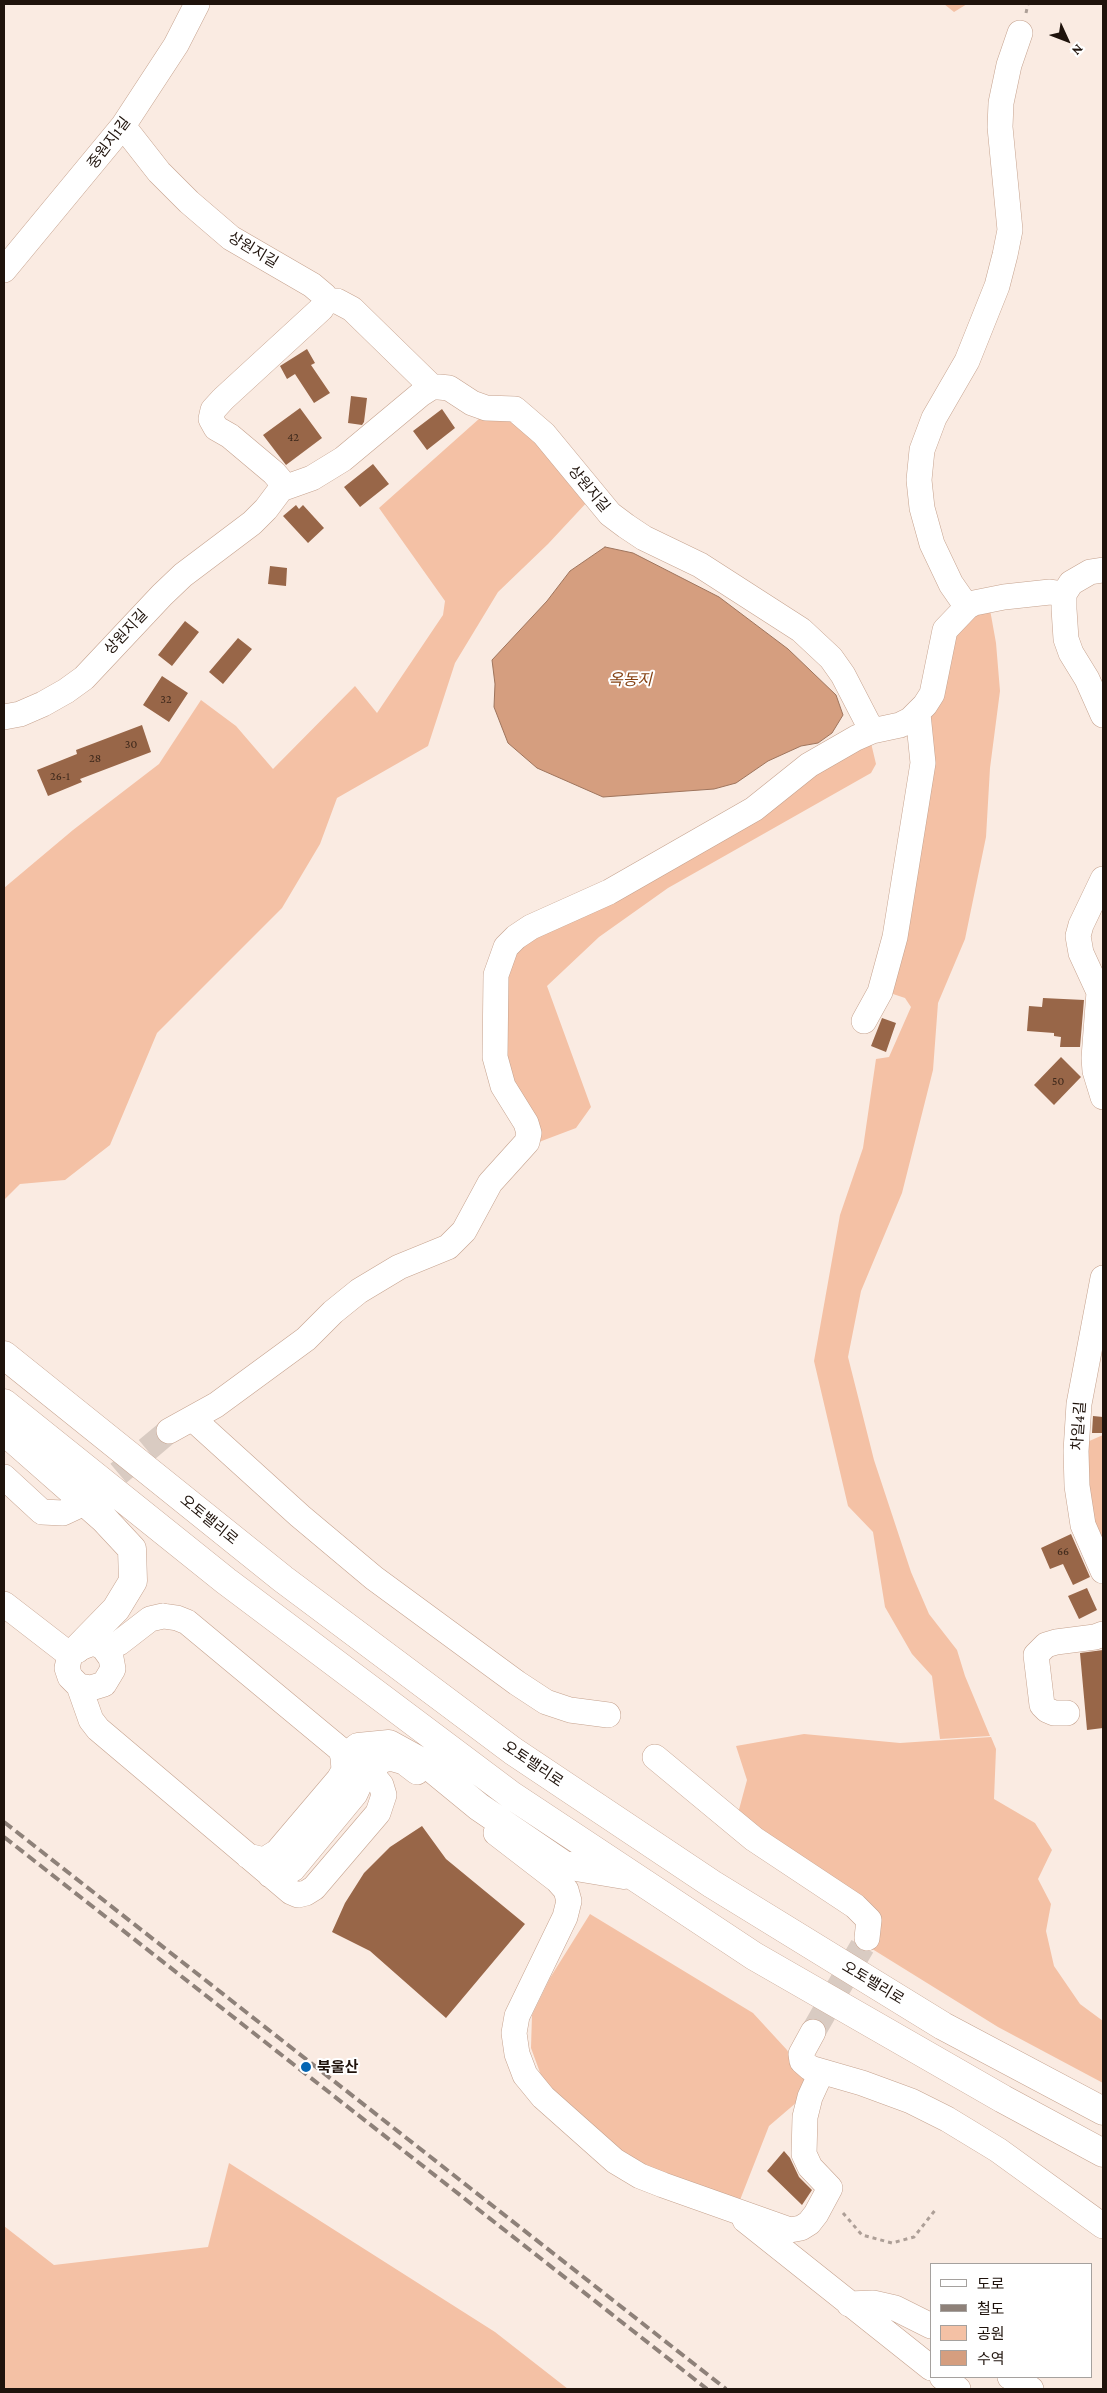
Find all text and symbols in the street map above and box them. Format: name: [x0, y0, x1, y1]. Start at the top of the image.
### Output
north arrow: [1042, 15, 1092, 65]
text: N: [1069, 41, 1087, 59]
street label: 중원지1길: [84, 114, 134, 172]
street label: 상원지길: [225, 228, 281, 272]
house number: 42: [287, 430, 299, 444]
street label: 상원지길: [564, 462, 614, 516]
street label: 상원지길: [101, 606, 151, 658]
water label: 옥동지: [608, 670, 652, 690]
house number: 32: [160, 692, 172, 706]
house number: 30: [125, 737, 137, 751]
house number: 28: [89, 751, 101, 765]
house number: 26-1: [50, 769, 70, 783]
house number: 50: [1052, 1074, 1064, 1088]
street label: 차일4길: [1068, 1401, 1090, 1451]
street label: 오토밸리로: [177, 1491, 241, 1549]
house number: 66: [1057, 1544, 1069, 1558]
street label: 오토밸리로: [499, 1737, 567, 1791]
street label: 오토밸리로: [839, 1958, 907, 2008]
place label: 북울산: [317, 2058, 358, 2076]
marker: 북울산: [299, 2060, 313, 2074]
legend: [930, 2263, 1092, 2378]
text: 도로: [977, 2276, 1005, 2292]
text: 철도: [977, 2301, 1005, 2317]
text: 공원: [977, 2326, 1005, 2342]
text: 수역: [977, 2351, 1005, 2367]

